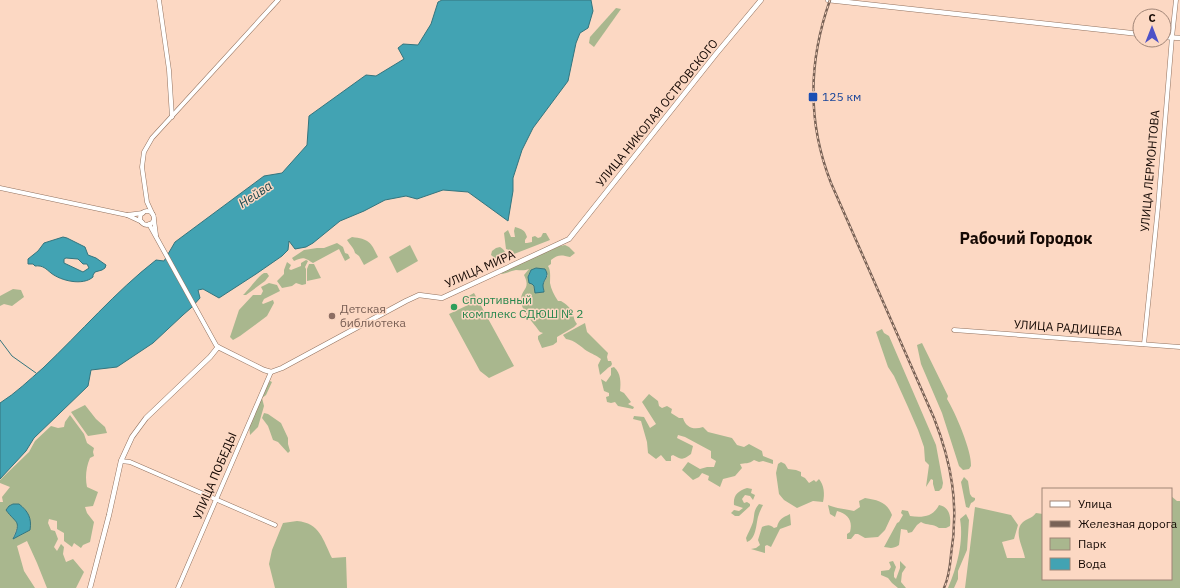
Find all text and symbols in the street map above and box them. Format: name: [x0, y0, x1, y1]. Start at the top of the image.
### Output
north arrow: [1132, 8, 1172, 48]
text: С: [1148, 11, 1156, 25]
street label: УЛИЦА НИКОЛАЯ ОСТРОВСКОГО: [592, 36, 721, 190]
place label: 125 км: [822, 89, 861, 104]
marker: 125 км: [807, 91, 819, 103]
street label: УЛИЦА ЛЕРМОНТОВА: [1137, 109, 1162, 233]
water label: Нейва: [235, 177, 276, 212]
district label: Рабочий Городок: [959, 228, 1093, 248]
street label: УЛИЦА МИРА: [442, 246, 517, 291]
place label: Спортивный комплекс СДЮШ № 2: [462, 292, 583, 321]
place label: Детская библиотека: [340, 301, 407, 330]
marker: Спортивный комплекс СДЮШ № 2: [449, 302, 459, 312]
marker: Детская библиотека: [327, 311, 337, 321]
street label: УЛИЦА РАДИЩЕВА: [1013, 316, 1123, 339]
street label: УЛИЦА ПОБЕДЫ: [189, 430, 240, 522]
legend: [1042, 488, 1172, 580]
text: Улица: [1078, 496, 1112, 511]
text: Железная дорога: [1078, 516, 1178, 531]
text: Парк: [1078, 536, 1107, 551]
text: Вода: [1078, 556, 1107, 571]

